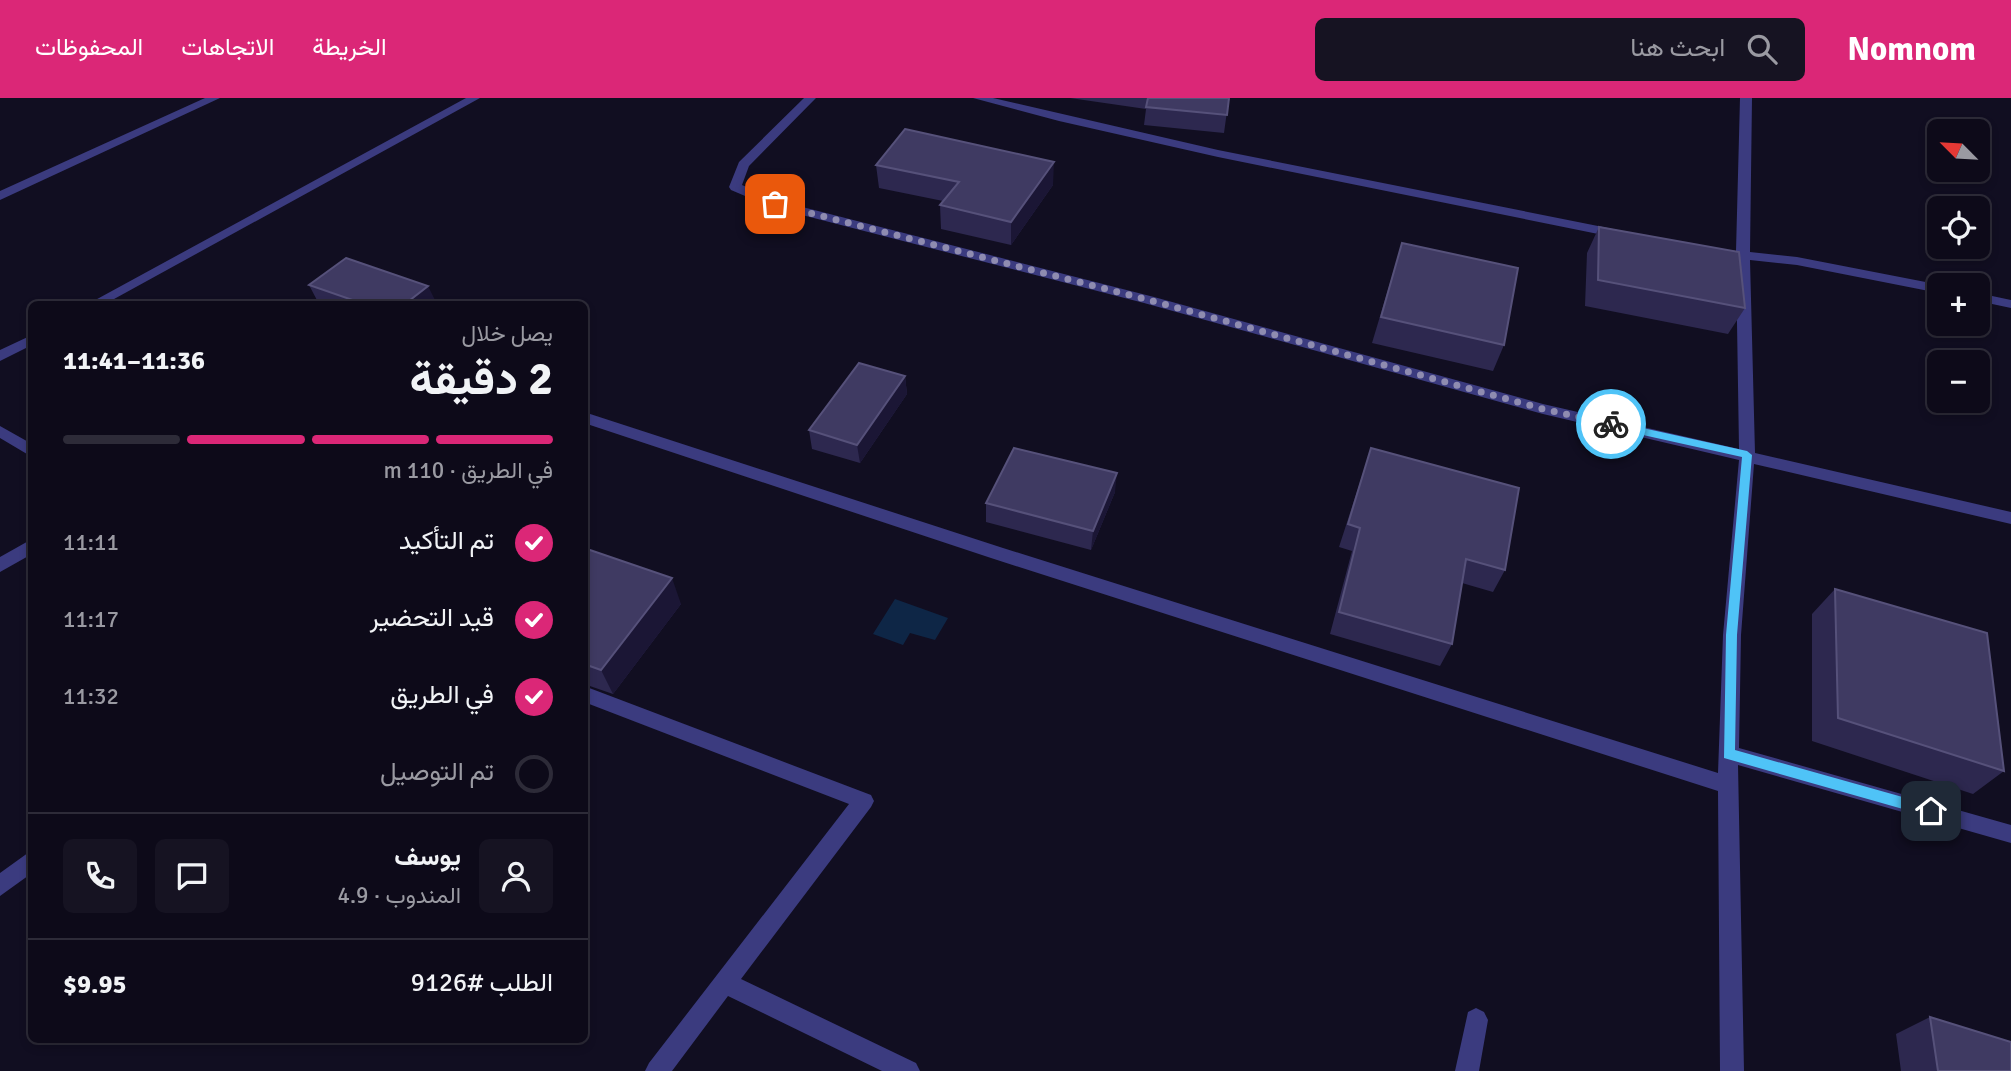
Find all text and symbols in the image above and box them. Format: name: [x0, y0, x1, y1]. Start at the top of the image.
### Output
search box: [1315, 18, 1805, 81]
text: Nomnom: [1847, 29, 1976, 70]
icon: search: [1743, 30, 1781, 68]
text: المحفوظات: [35, 32, 143, 62]
text: الاتجاهات: [181, 32, 274, 62]
text: الخريطة: [312, 32, 387, 62]
text: ابحث هنا: [1630, 32, 1725, 64]
north arrow: [1927, 119, 1990, 182]
map controls: [1927, 119, 1990, 413]
pin: [745, 174, 805, 234]
icon: bag: [756, 185, 794, 223]
button: locate: [1927, 196, 1990, 259]
button: +: [1927, 273, 1990, 336]
text: يصل خلال: [462, 319, 553, 348]
text: 11:36–11:41: [63, 345, 205, 377]
button: −: [1927, 350, 1990, 413]
text: 2 دقيقة: [410, 351, 553, 407]
courier: [1576, 389, 1646, 459]
icon: bike: [1592, 405, 1630, 443]
text: في الطريق · 110 m: [383, 456, 553, 485]
icon: check: [515, 524, 553, 562]
text: تم التأكيد: [399, 525, 494, 557]
text: 11:11: [63, 528, 119, 557]
icon: check: [515, 601, 553, 639]
text: قيد التحضير: [370, 602, 494, 634]
text: 11:17: [63, 605, 119, 634]
icon: check: [515, 678, 553, 716]
text: في الطريق: [390, 679, 494, 711]
text: 11:32: [63, 682, 119, 711]
text: تم التوصيل: [380, 756, 494, 788]
pin: [1901, 781, 1961, 841]
icon: home: [1912, 792, 1950, 830]
button: phone: [63, 839, 137, 913]
button: chat: [155, 839, 229, 913]
button: person: [479, 839, 553, 913]
text: يوسف: [394, 841, 461, 873]
text: المندوب · 4.9: [338, 881, 461, 910]
text: الطلب #9126: [411, 967, 553, 999]
text: $9.95: [63, 969, 127, 1001]

